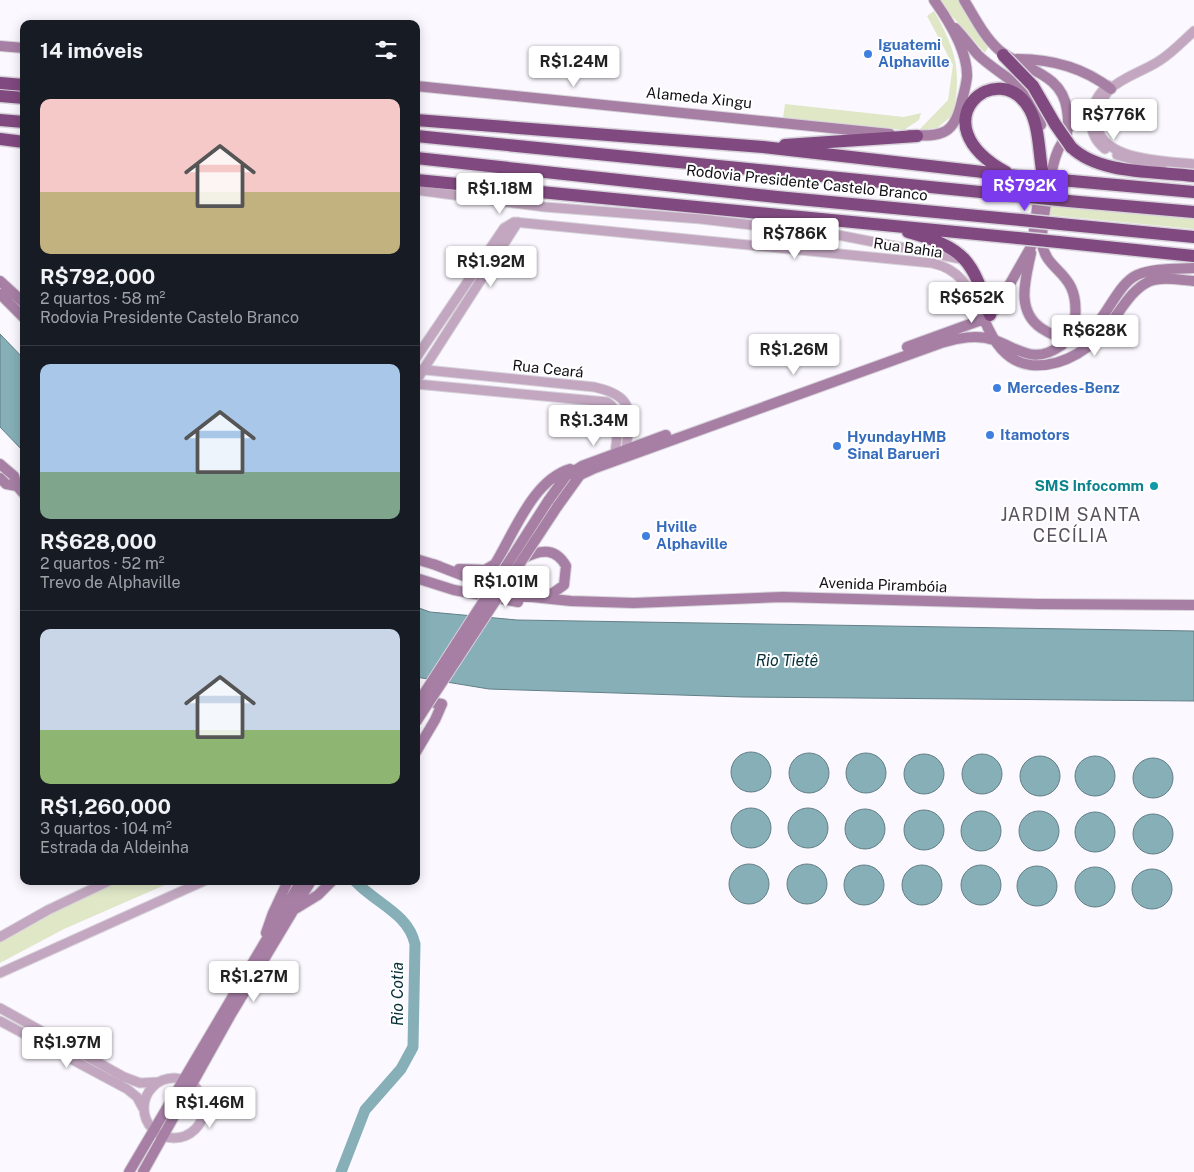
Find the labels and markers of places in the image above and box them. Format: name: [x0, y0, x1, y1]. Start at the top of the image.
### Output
place label: Iguatemi Alphaville: [878, 36, 950, 70]
pin: R$1.24M: [528, 46, 620, 88]
marker: Iguatemi Alphaville: [862, 48, 874, 60]
pin: R$776K: [1073, 98, 1155, 141]
pin: R$792K: [984, 170, 1066, 212]
pin: R$1.18M: [454, 172, 546, 215]
pin: R$786K: [754, 218, 836, 260]
pin: R$1.92M: [445, 246, 537, 288]
pin: R$652K: [931, 282, 1013, 324]
pin: R$628K: [1054, 314, 1136, 357]
pin: R$1.26M: [748, 334, 840, 376]
place label: Mercedes-Benz: [1007, 379, 1120, 396]
marker: Mercedes-Benz: [991, 382, 1003, 394]
pin: R$1.34M: [548, 404, 640, 447]
place label: Itamotors: [1000, 426, 1070, 443]
place label: HyundayHMB Sinal Barueri: [847, 428, 946, 462]
marker: Itamotors: [984, 429, 996, 441]
marker: HyundayHMB Sinal Barueri: [831, 440, 843, 452]
place label: SMS Infocomm: [1035, 477, 1144, 494]
marker: SMS Infocomm: [1148, 480, 1160, 492]
place label: Hville Alphaville: [656, 518, 728, 552]
marker: Hville Alphaville: [640, 530, 652, 542]
pin: R$1.01M: [460, 566, 552, 608]
pin: R$1.27M: [208, 960, 300, 1003]
pin: R$1.97M: [21, 1026, 113, 1069]
pin: R$1.46M: [164, 1086, 256, 1129]

